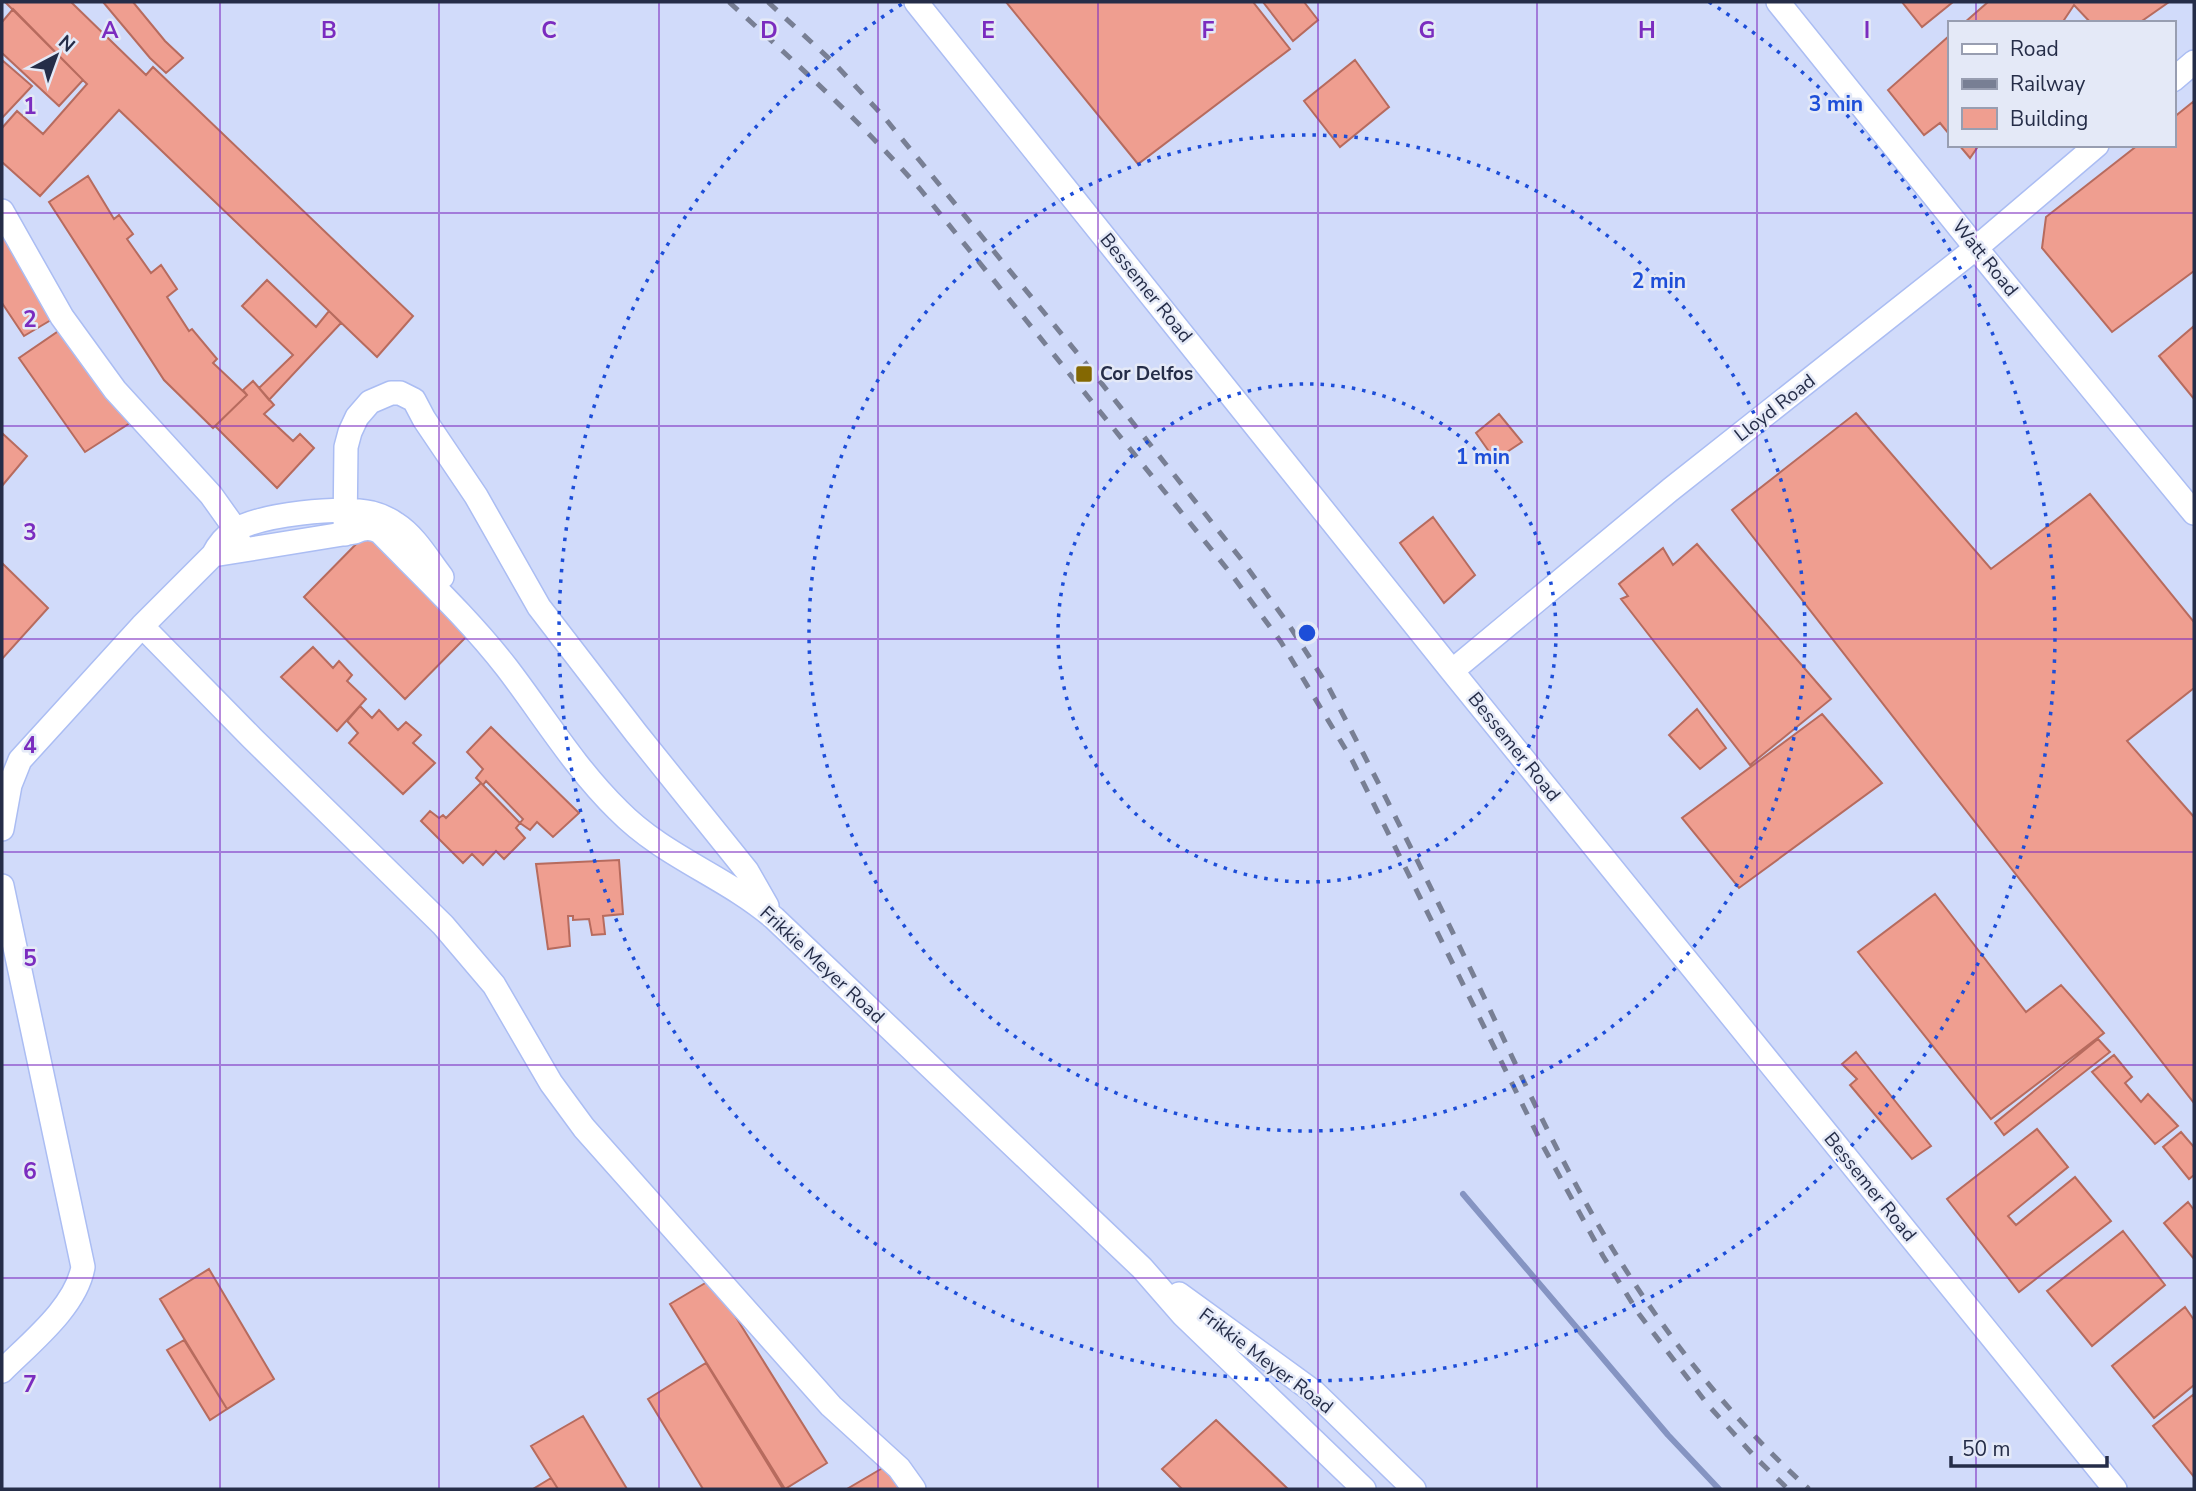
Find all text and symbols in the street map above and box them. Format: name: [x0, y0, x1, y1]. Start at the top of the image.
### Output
text: A: [101, 15, 119, 46]
text: B: [321, 15, 337, 46]
text: C: [541, 15, 557, 46]
text: D: [760, 15, 778, 46]
text: E: [981, 15, 995, 46]
text: F: [1202, 15, 1215, 46]
text: G: [1419, 15, 1435, 46]
text: H: [1638, 15, 1656, 46]
text: I: [1864, 15, 1870, 46]
north arrow: [21, 21, 91, 91]
legend: [1948, 21, 2175, 147]
text: N: [53, 29, 80, 58]
text: Road: [2010, 35, 2059, 63]
text: Railway: [2010, 70, 2085, 98]
text: 3 min: [1809, 90, 1863, 118]
text: 1: [23, 91, 37, 122]
text: Building: [2010, 105, 2088, 133]
street label: Watt Road: [1946, 214, 2024, 302]
street label: Bessemer Road: [1094, 228, 1198, 348]
text: 2 min: [1632, 267, 1686, 295]
text: 2: [23, 304, 37, 335]
place label: Cor Delfos: [1100, 361, 1193, 387]
marker: Cor Delfos: [1074, 364, 1094, 384]
street label: Lloyd Road: [1729, 368, 1821, 448]
text: 1 min: [1456, 443, 1510, 471]
text: 3: [23, 517, 37, 548]
centre of rings: [1295, 621, 1319, 645]
street label: Bessemer Road: [1462, 687, 1566, 807]
text: 4: [23, 730, 37, 761]
street label: Frikkie Meyer Road: [754, 900, 890, 1030]
text: 5: [23, 943, 37, 974]
street label: Bessemer Road: [1818, 1127, 1922, 1247]
text: 6: [23, 1156, 37, 1187]
street label: Frikkie Meyer Road: [1194, 1302, 1338, 1420]
text: 7: [23, 1369, 37, 1400]
scale bar: [1951, 1424, 2107, 1468]
text: 50 m: [1962, 1435, 2011, 1463]

